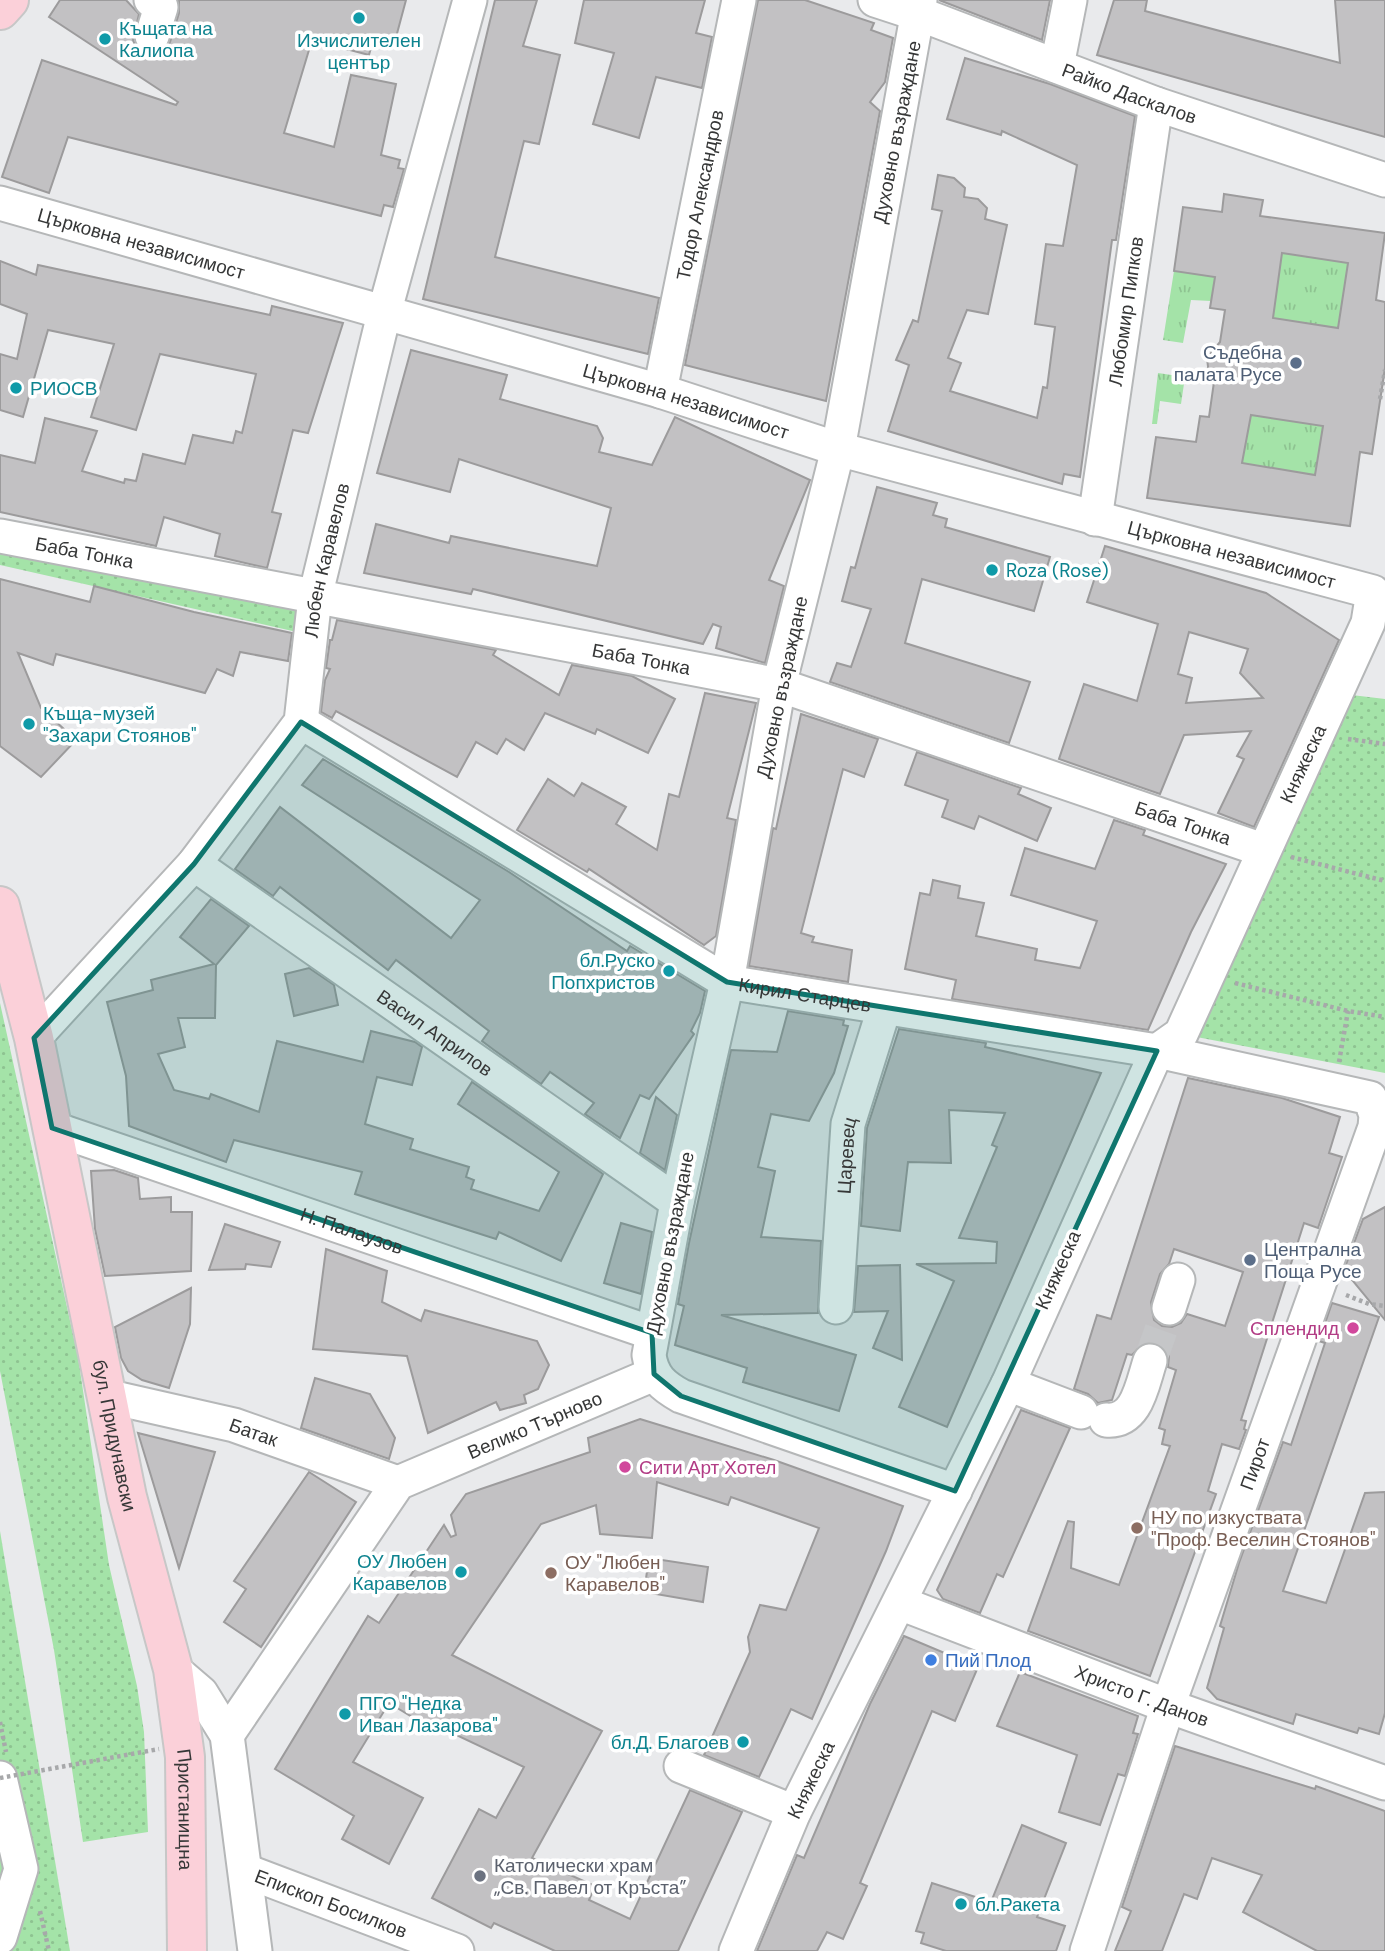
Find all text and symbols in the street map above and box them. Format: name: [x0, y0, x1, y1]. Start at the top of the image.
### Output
marker: Изчислителен център: [351, 10, 367, 26]
place label: Къщата на Калиопа: [119, 16, 213, 63]
place label: Изчислителен център: [297, 28, 421, 75]
marker: Къщата на Калиопа: [97, 31, 113, 47]
street label: Духовно възраждане: [867, 39, 927, 225]
street label: Райко Даскалов: [1059, 57, 1200, 129]
street label: Тодор Александров: [670, 108, 729, 282]
street label: Църковна независимост: [35, 202, 248, 285]
street label: Любомир Пипков: [1102, 235, 1149, 388]
place label: Съдебна палата Русе: [1174, 340, 1282, 387]
marker: Съдебна палата Русе: [1288, 355, 1304, 371]
street label: Църковна независимост: [580, 357, 793, 445]
place label: РИОСВ: [30, 376, 98, 401]
marker: РИОСВ: [8, 380, 24, 396]
street label: Любен Каравелов: [298, 480, 355, 639]
street label: Църковна независимост: [1125, 514, 1339, 594]
street label: Баба Тонка: [33, 531, 136, 574]
place label: Roza (Rose): [1006, 558, 1109, 583]
marker: Roza (Rose): [984, 562, 1000, 578]
street label: Духовно възраждане: [750, 594, 814, 780]
street label: Баба Тонка: [590, 637, 693, 680]
place label: Къща-музей "Захари Стоянов": [43, 701, 196, 748]
marker: Къща-музей "Захари Стоянов": [21, 716, 37, 732]
street label: Княжеска: [1274, 720, 1332, 807]
street label: Баба Тонка: [1132, 795, 1235, 851]
place label: бл.Руско Попхристов: [551, 948, 655, 995]
marker: бл.Руско Попхристов: [661, 963, 677, 979]
street label: Кирил Старцев: [737, 972, 873, 1017]
street label: Васил Априлов: [372, 983, 498, 1082]
street label: Царевец: [831, 1113, 862, 1195]
street label: Духовно възраждане: [640, 1150, 700, 1336]
street label: Н. Палаузов: [297, 1201, 407, 1260]
street label: Княжеска: [1030, 1226, 1087, 1313]
place label: Централна Поща Русе: [1264, 1237, 1362, 1284]
marker: Централна Поща Русе: [1242, 1252, 1258, 1268]
place label: Сплендид: [1250, 1316, 1339, 1341]
marker: Сплендид: [1345, 1320, 1361, 1336]
street label: бул. Придунавски: [87, 1357, 143, 1514]
street label: Велико Търново: [463, 1385, 606, 1465]
street label: Батак: [226, 1412, 282, 1452]
street label: Пирот: [1234, 1434, 1276, 1494]
place label: Сити Арт Хотел: [639, 1455, 776, 1480]
marker: Сити Арт Хотел: [617, 1459, 633, 1475]
place label: НУ по изкуствата "Проф. Веселин Стоянов": [1151, 1505, 1375, 1552]
marker: НУ по изкуствата "Проф. Веселин Стоянов": [1129, 1520, 1145, 1536]
place label: ОУ Любен Каравелов: [352, 1549, 447, 1596]
place label: ОУ "Любен Каравелов": [565, 1550, 665, 1597]
marker: ОУ Любен Каравелов: [453, 1564, 469, 1580]
marker: ОУ "Любен Каравелов": [543, 1565, 559, 1581]
place label: Пий Плод: [945, 1648, 1031, 1673]
marker: Пий Плод: [923, 1652, 939, 1668]
street label: Христо Г. Данов: [1071, 1659, 1212, 1732]
place label: ПГО "Недка Иван Лазарова": [359, 1691, 498, 1738]
marker: ПГО "Недка Иван Лазарова": [337, 1706, 353, 1722]
place label: бл.Д. Благоев: [611, 1730, 729, 1755]
marker: бл.Д. Благоев: [735, 1734, 751, 1750]
street label: Княжеска: [781, 1736, 841, 1823]
street label: Пристанищна: [172, 1747, 199, 1871]
place label: Католически храм „Св. Павел от Кръста”: [494, 1853, 686, 1900]
street label: Епископ Босилков: [251, 1863, 411, 1943]
marker: Католически храм „Св. Павел от Кръста”: [472, 1868, 488, 1884]
place label: бл.Ракета: [975, 1892, 1060, 1917]
marker: бл.Ракета: [953, 1896, 969, 1912]

